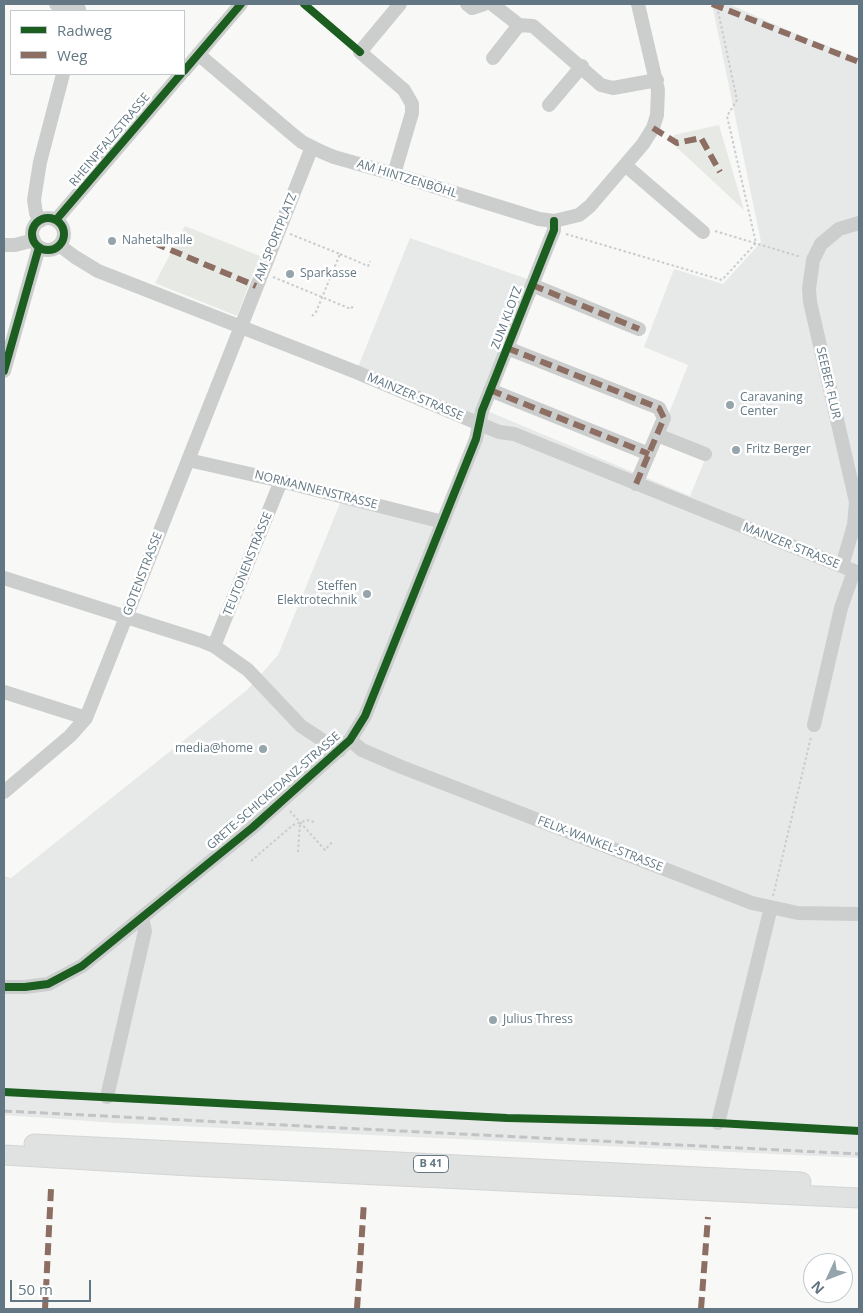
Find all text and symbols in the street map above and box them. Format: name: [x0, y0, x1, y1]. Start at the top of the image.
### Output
legend: [10, 10, 185, 75]
text: Radweg: [57, 20, 112, 40]
text: Weg: [57, 45, 87, 65]
street label: RHEINPFALZSTRASSE: [67, 90, 153, 190]
street label: AM HINTZENBÖHL: [355, 157, 459, 201]
street label: AM SPORTPLATZ: [252, 191, 300, 283]
place label: Nahetalhalle: [122, 234, 193, 248]
marker: Nahetalhalle: [106, 235, 118, 247]
place label: Sparkasse: [300, 267, 357, 281]
marker: Sparkasse: [284, 268, 296, 280]
street label: ZUM KLOTZ: [488, 285, 526, 351]
street label: SEEBER FLUR: [813, 346, 843, 420]
street label: MAINZER STRASSE: [365, 370, 465, 424]
place label: Caravaning Center: [740, 391, 803, 419]
marker: Caravaning Center: [724, 399, 736, 411]
place label: Fritz Berger: [746, 443, 811, 457]
marker: Fritz Berger: [730, 444, 742, 456]
street label: NORMANNENSTRASSE: [253, 468, 379, 512]
street label: TEUTONENSTRASSE: [221, 510, 275, 618]
street label: MAINZER STRASSE: [741, 520, 841, 572]
street label: GOTENSTRASSE: [120, 530, 166, 618]
place label: Steffen Elektrotechnik: [277, 580, 357, 608]
marker: Steffen Elektrotechnik: [361, 588, 373, 600]
street label: GRETE-SCHICKEDANZ-STRASSE: [204, 729, 344, 853]
place label: media@home: [175, 742, 253, 756]
marker: media@home: [257, 743, 269, 755]
street label: FELIX-WANKEL-STRASSE: [535, 813, 665, 875]
place label: Julius Thress: [503, 1013, 573, 1027]
marker: Julius Thress: [487, 1014, 499, 1026]
road number: B 41: [414, 1156, 448, 1172]
north arrow: [803, 1253, 853, 1303]
scale bar: [12, 1270, 94, 1302]
text: N: [807, 1277, 828, 1299]
text: 50 m: [18, 1279, 53, 1299]

